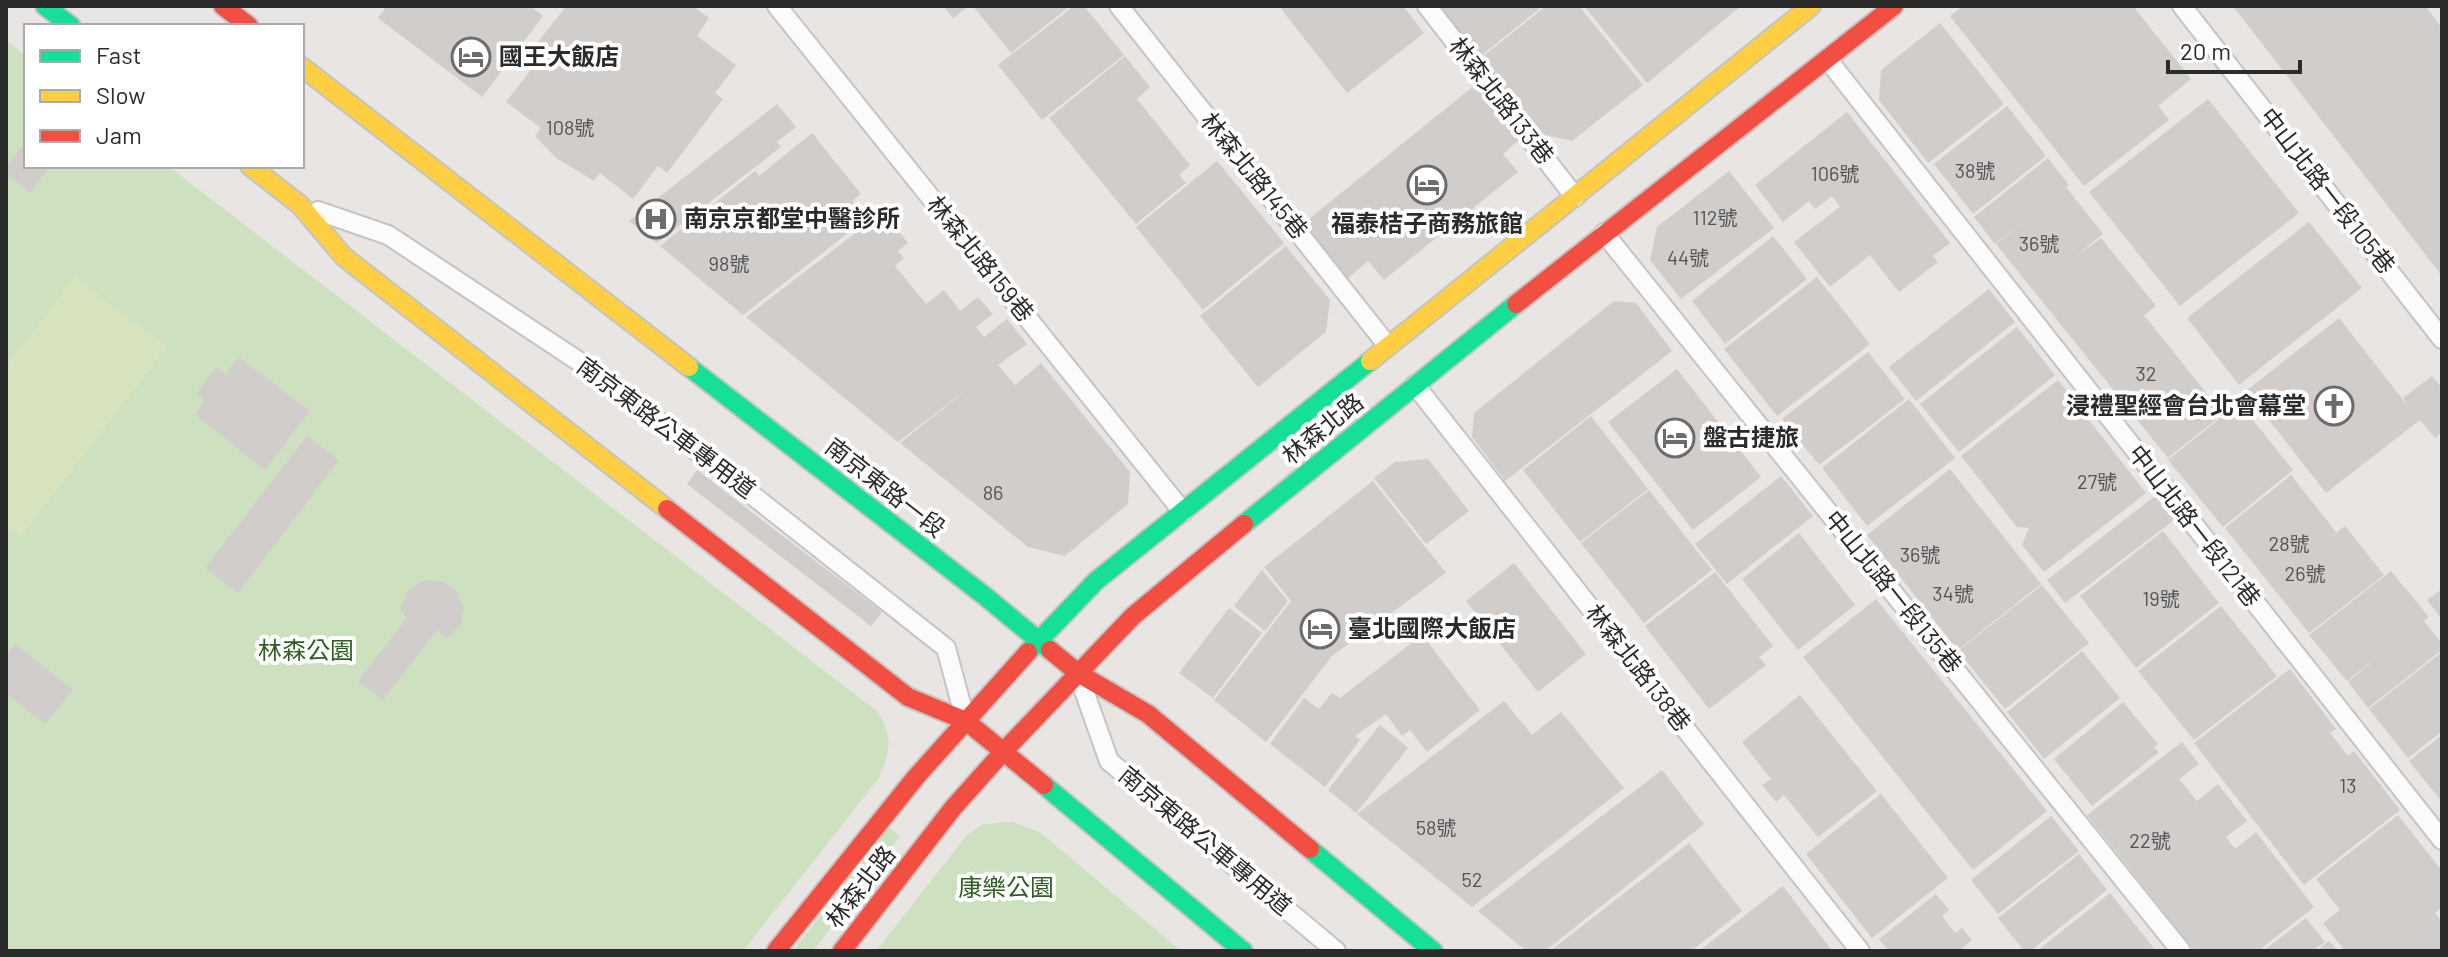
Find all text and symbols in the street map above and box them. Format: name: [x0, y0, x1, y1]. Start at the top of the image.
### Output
legend: [24, 24, 304, 168]
scale bar: [2168, 24, 2300, 74]
street label: 林森北路133巷: [1444, 31, 1561, 169]
hotel icon: 國王大飯店: [450, 36, 492, 78]
text: 20 m: [2180, 36, 2231, 65]
text: Fast: [96, 40, 141, 69]
place label: 國王大飯店: [499, 41, 619, 70]
text: Slow: [96, 80, 145, 109]
street label: 中山北路一段105巷: [2254, 101, 2402, 279]
street label: 林森北路145巷: [1195, 106, 1315, 244]
house number: 108號: [546, 115, 594, 139]
text: Jam: [96, 120, 142, 149]
house number: 38號: [1955, 158, 1995, 182]
house number: 106號: [1811, 161, 1859, 185]
hotel icon: 福泰桔子商務旅館: [1406, 164, 1448, 206]
street label: 林森北路159巷: [922, 189, 1041, 327]
hospital icon: 南京京都堂中醫診所: [635, 198, 677, 240]
place label: 南京京都堂中醫診所: [684, 203, 900, 232]
house number: 112號: [1693, 205, 1737, 229]
place label: 福泰桔子商務旅館: [1331, 208, 1523, 237]
house number: 36號: [2019, 231, 2059, 255]
house number: 44號: [1667, 245, 1709, 269]
house number: 98號: [709, 251, 749, 275]
street label: 南京東路公車專用道: [572, 350, 762, 503]
house number: 32: [2135, 361, 2157, 385]
church icon: 浸禮聖經會台北會幕堂: [2313, 385, 2355, 427]
street label: 林森北路: [1276, 386, 1368, 469]
place label: 浸禮聖經會台北會幕堂: [2066, 390, 2306, 419]
hotel icon: 盤古捷旅: [1654, 417, 1696, 459]
place label: 盤古捷旅: [1703, 422, 1799, 451]
street label: 南京東路一段: [820, 431, 952, 543]
street label: 中山北路一段121巷: [2123, 438, 2267, 612]
house number: 27號: [2077, 469, 2117, 493]
house number: 86: [983, 480, 1003, 504]
street label: 中山北路一段135巷: [1820, 504, 1969, 678]
house number: 28號: [2268, 531, 2310, 555]
house number: 36號: [1900, 542, 1940, 566]
house number: 26號: [2284, 561, 2326, 585]
house number: 34號: [1932, 581, 1974, 605]
house number: 19號: [2142, 586, 2180, 610]
street label: 林森北路138巷: [1581, 598, 1698, 736]
hotel icon: 臺北國際大飯店: [1299, 608, 1341, 650]
place label: 臺北國際大飯店: [1348, 613, 1516, 642]
park label: 林森公園: [258, 635, 354, 664]
street label: 南京東路公車專用道: [1114, 759, 1298, 920]
house number: 13: [2339, 773, 2357, 797]
house number: 58號: [1416, 815, 1456, 839]
house number: 22號: [2129, 828, 2171, 852]
street label: 林森北路: [819, 839, 901, 933]
house number: 52: [1462, 867, 1483, 891]
park label: 康樂公園: [958, 872, 1054, 901]

